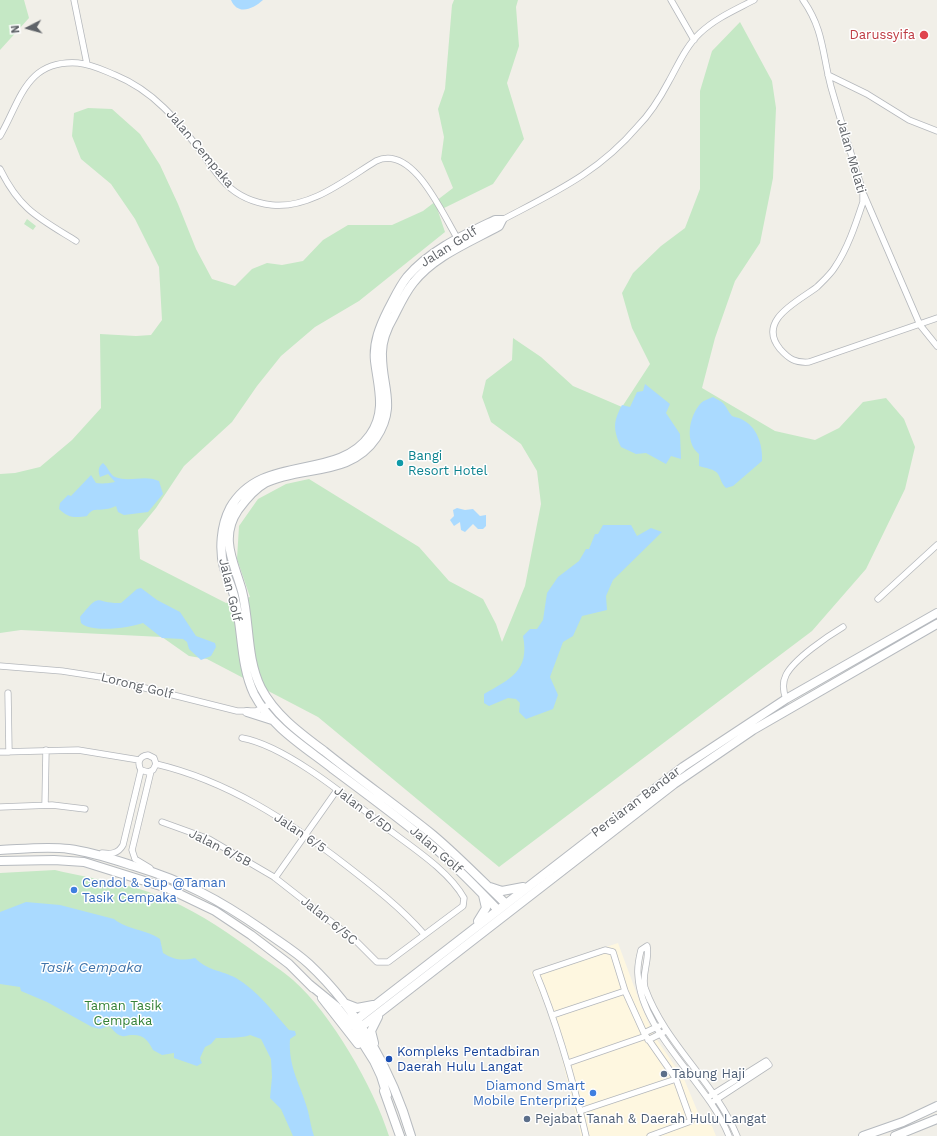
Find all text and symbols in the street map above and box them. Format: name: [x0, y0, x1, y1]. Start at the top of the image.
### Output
north arrow: [8, 8, 48, 48]
text: N: [9, 25, 22, 34]
place label: Darussyifa: [849, 27, 915, 43]
marker: Darussyifa: [918, 29, 930, 41]
street label: Jalan Cempaka: [163, 107, 237, 191]
street label: Jalan Melati: [833, 117, 869, 195]
street label: Jalan Golf: [417, 223, 481, 271]
place label: Bangi Resort Hotel: [408, 448, 487, 479]
marker: Bangi Resort Hotel: [395, 458, 405, 468]
street label: Jalan Golf: [215, 557, 245, 623]
street label: Lorong Golf: [99, 669, 175, 703]
street label: Persiaran Bandar: [588, 763, 684, 841]
street label: Jalan 6/5D: [331, 783, 395, 837]
street label: Jalan 6/5: [271, 810, 329, 856]
street label: Jalan Golf: [407, 823, 465, 877]
street label: Jalan 6/5B: [186, 826, 254, 870]
place label: Cendol & Sup @Taman Tasik Cempaka: [82, 875, 226, 906]
marker: Cendol & Sup @Taman Tasik Cempaka: [69, 885, 79, 895]
street label: Jalan 6/5C: [298, 893, 360, 949]
water label: Tasik Cempaka: [40, 960, 142, 976]
park label: Taman Tasik Cempaka: [84, 998, 162, 1029]
place label: Kompleks Pentadbiran Daerah Hulu Langat: [397, 1044, 540, 1075]
marker: Kompleks Pentadbiran Daerah Hulu Langat: [384, 1054, 394, 1064]
place label: Tabung Haji: [672, 1066, 745, 1082]
marker: Tabung Haji: [659, 1069, 669, 1079]
place label: Diamond Smart Mobile Enterprize: [473, 1078, 585, 1109]
marker: Diamond Smart Mobile Enterprize: [588, 1088, 598, 1098]
place label: Pejabat Tanah & Daerah Hulu Langat: [535, 1111, 766, 1127]
marker: Pejabat Tanah & Daerah Hulu Langat: [522, 1114, 532, 1124]

